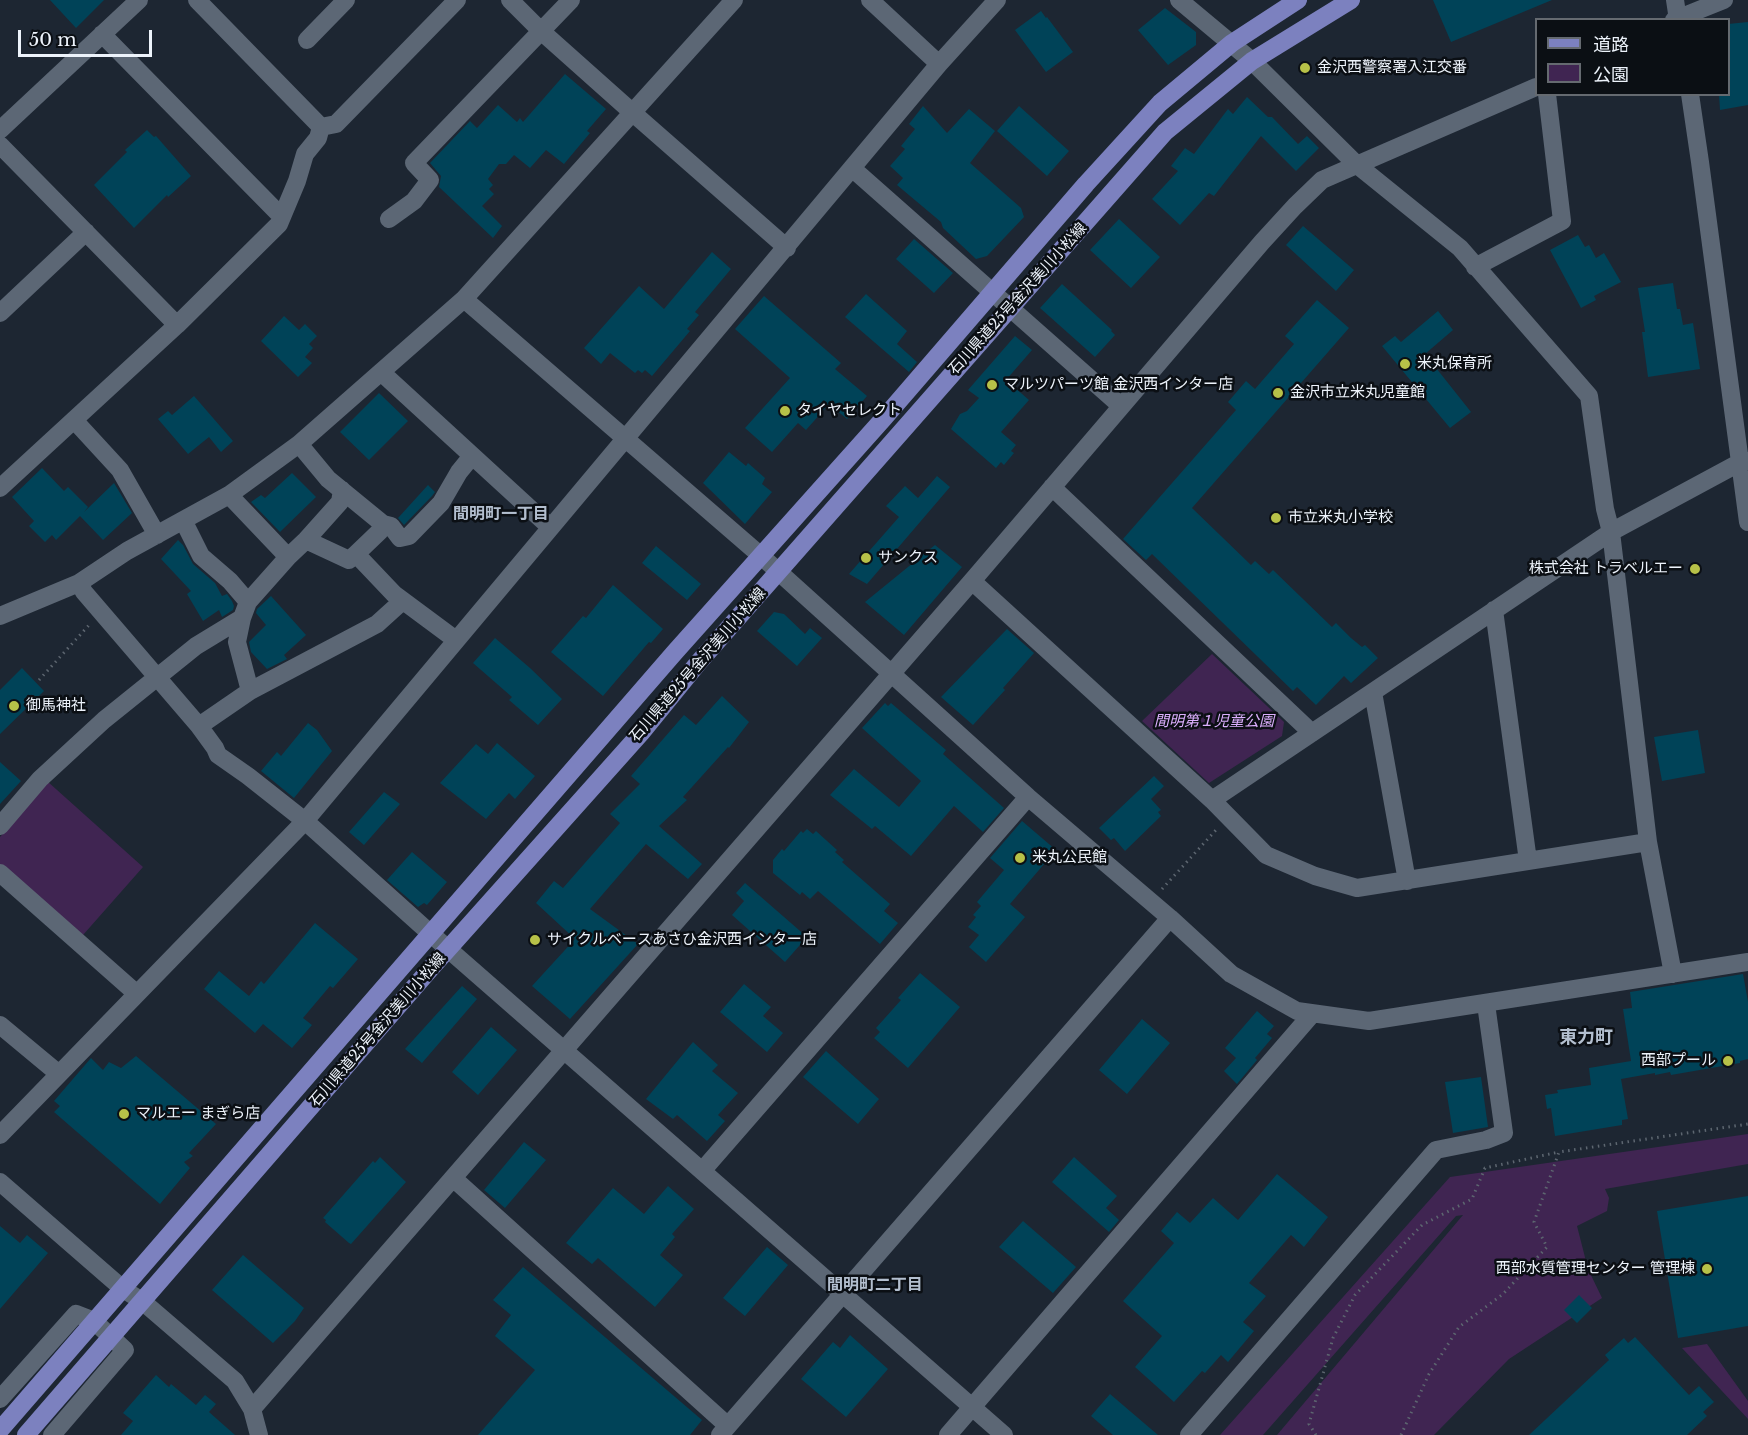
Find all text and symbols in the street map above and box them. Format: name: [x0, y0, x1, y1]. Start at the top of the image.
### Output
scale bar: [21, 18, 154, 56]
legend: [1535, 18, 1730, 96]
text: 50 m: [29, 29, 77, 51]
text: 道路: [1593, 34, 1629, 56]
place label: 金沢西警察署入江交番: [1317, 59, 1467, 77]
marker: 金沢西警察署入江交番: [1298, 61, 1312, 75]
text: 公園: [1593, 64, 1629, 86]
street label: 石川県道25号金沢美川小松線: [945, 219, 1091, 379]
place label: 米丸保育所: [1417, 355, 1492, 373]
marker: 米丸保育所: [1398, 357, 1412, 371]
place label: マルツパーツ館 金沢西インター店: [1004, 376, 1233, 394]
marker: マルツパーツ館 金沢西インター店: [985, 378, 999, 392]
place label: 金沢市立米丸児童館: [1290, 384, 1425, 402]
marker: 金沢市立米丸児童館: [1271, 386, 1285, 400]
place label: タイヤセレクト: [797, 402, 902, 420]
marker: タイヤセレクト: [778, 404, 792, 418]
district label: 間明町一丁目: [453, 504, 549, 524]
place label: 市立米丸小学校: [1288, 509, 1393, 527]
marker: 市立米丸小学校: [1269, 511, 1283, 525]
place label: サンクス: [878, 549, 938, 567]
marker: サンクス: [859, 551, 873, 565]
place label: 株式会社 トラベルエー: [1529, 560, 1683, 578]
marker: 株式会社 トラベルエー: [1688, 562, 1702, 576]
street label: 石川県道25号金沢美川小松線: [626, 584, 770, 746]
place label: 御馬神社: [26, 697, 86, 715]
marker: 御馬神社: [7, 699, 21, 713]
park label: 間明第１児童公園: [1154, 713, 1274, 731]
place label: 米丸公民館: [1032, 849, 1107, 867]
marker: 米丸公民館: [1013, 851, 1027, 865]
place label: サイクルベースあさひ金沢西インター店: [547, 931, 817, 949]
marker: サイクルベースあさひ金沢西インター店: [528, 933, 542, 947]
street label: 石川県道25号金沢美川小松線: [306, 949, 450, 1111]
district label: 東力町: [1559, 1027, 1613, 1049]
place label: 西部プール: [1641, 1052, 1716, 1070]
marker: 西部プール: [1721, 1054, 1735, 1068]
place label: マルエー まぎら店: [136, 1105, 260, 1123]
marker: マルエー まぎら店: [117, 1107, 131, 1121]
place label: 西部水質管理センター 管理棟: [1496, 1260, 1695, 1278]
marker: 西部水質管理センター 管理棟: [1700, 1262, 1714, 1276]
district label: 間明町二丁目: [827, 1275, 923, 1295]

